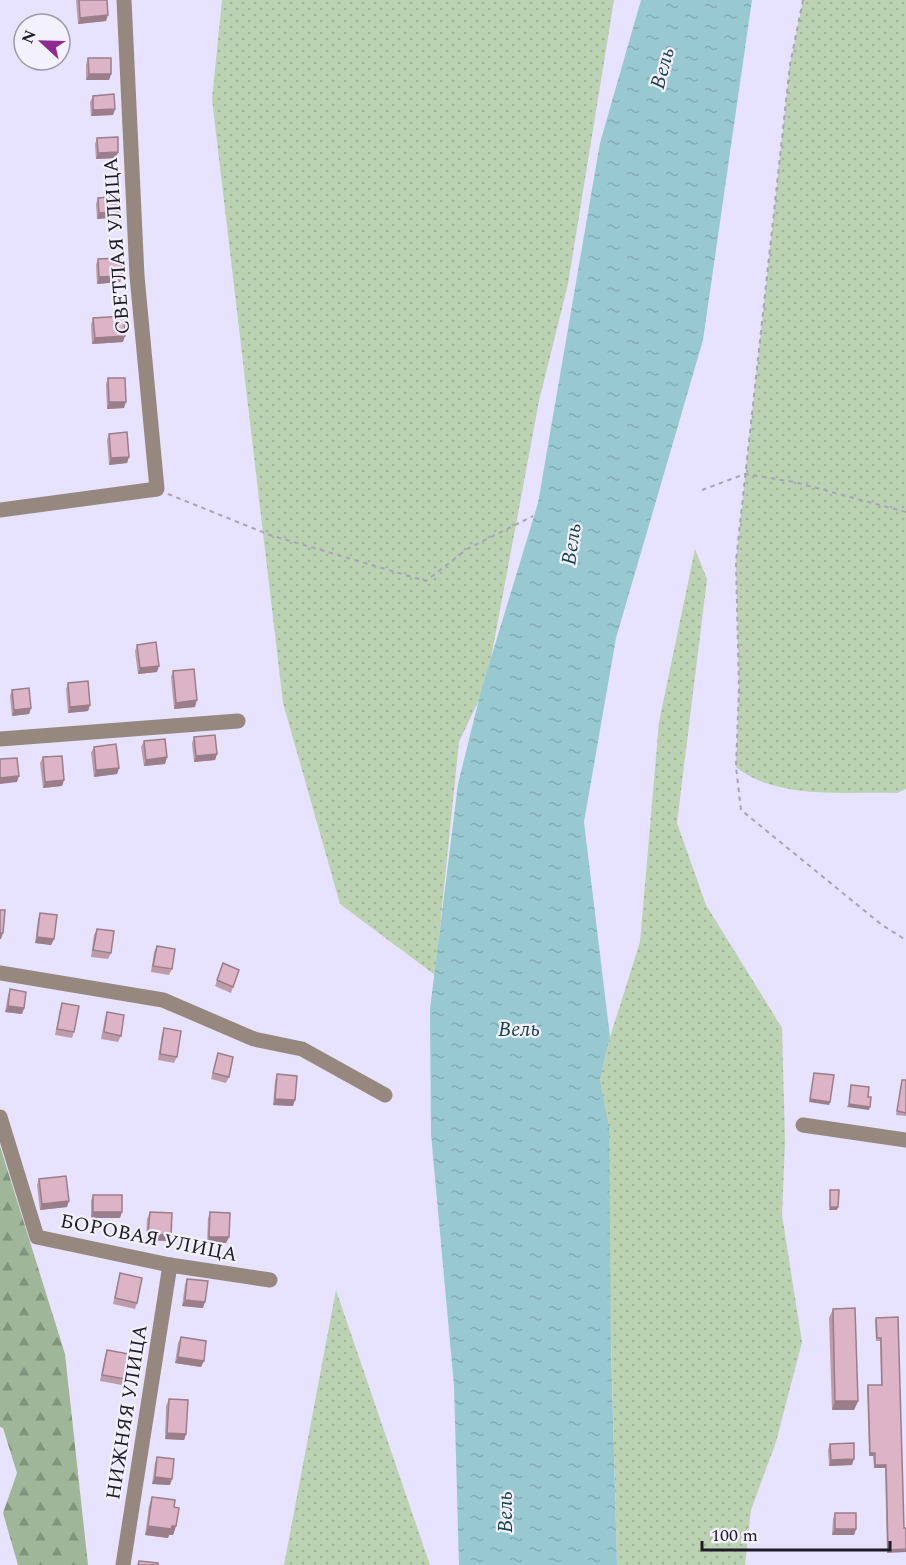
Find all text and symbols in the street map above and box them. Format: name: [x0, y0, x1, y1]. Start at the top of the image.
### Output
north arrow: [12, 12, 72, 72]
text: N: [15, 26, 43, 47]
water label: Вель: [642, 44, 684, 93]
street label: СВЕТЛАЯ УЛИЦА: [96, 156, 138, 335]
water label: Вель: [553, 521, 591, 567]
water label: Вель: [498, 1014, 540, 1046]
street label: БОРОВАЯ УЛИЦА: [58, 1206, 240, 1270]
street label: НИЖНЯЯ УЛИЦА: [98, 1322, 156, 1502]
water label: Вель: [490, 1491, 522, 1533]
scale bar: [702, 1514, 890, 1552]
text: 100 m: [711, 1522, 758, 1549]

